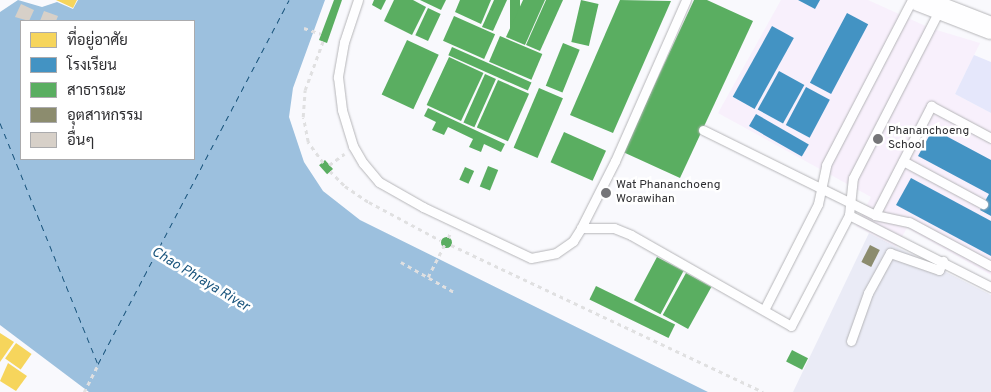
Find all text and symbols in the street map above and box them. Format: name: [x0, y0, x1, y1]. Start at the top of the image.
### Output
legend: [20, 20, 195, 160]
text: ที่อยู่อาศัย: [67, 32, 128, 51]
text: โรงเรียน: [67, 57, 117, 76]
text: สาธารณะ: [67, 82, 126, 101]
text: อุตสาหกรรม: [67, 107, 143, 126]
place label: Phananchoeng School: [888, 125, 969, 153]
text: อื่นๆ: [67, 132, 95, 151]
marker: Phananchoeng School: [872, 133, 884, 145]
place label: Wat Phananchoeng Worawihan: [616, 179, 720, 207]
marker: Wat Phananchoeng Worawihan: [600, 187, 612, 199]
water label: Chao Phraya River: [148, 244, 252, 316]

